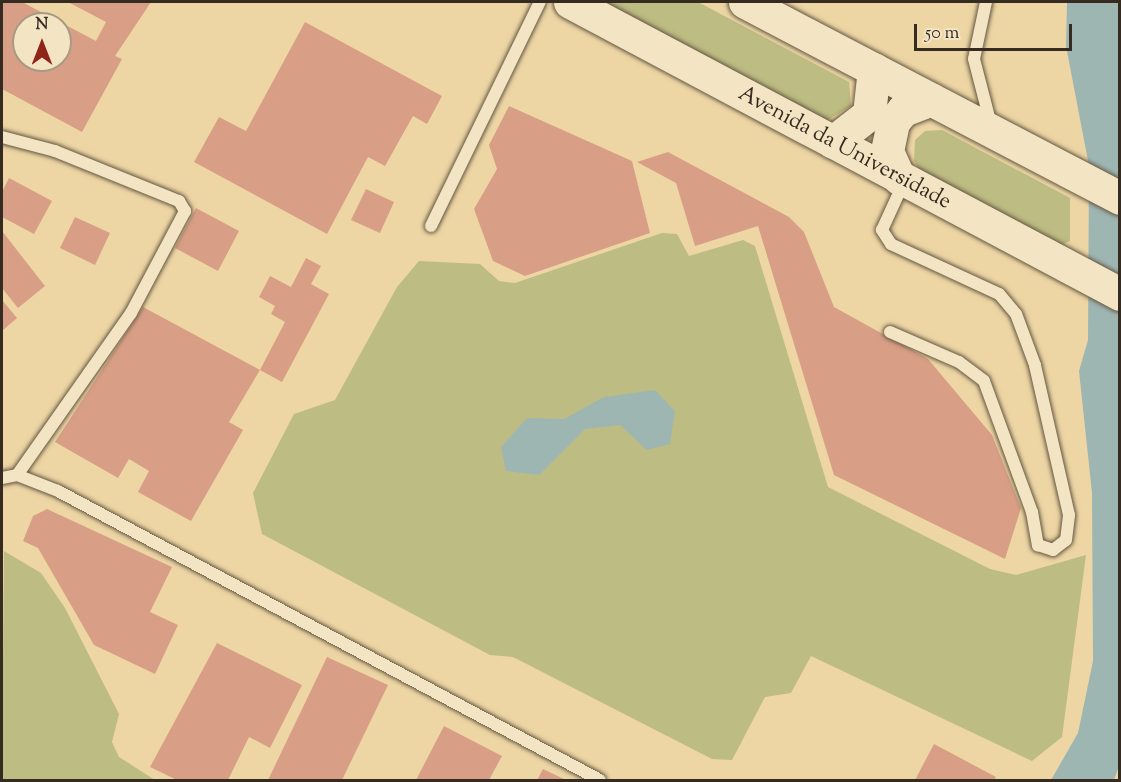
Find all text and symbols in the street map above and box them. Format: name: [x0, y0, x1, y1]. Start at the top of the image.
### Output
north arrow: [12, 12, 72, 72]
scale bar: [917, 12, 1074, 50]
text: N: [36, 14, 48, 37]
text: 50 m: [925, 21, 959, 47]
street label: Avenida da Universidade: [733, 82, 955, 216]

